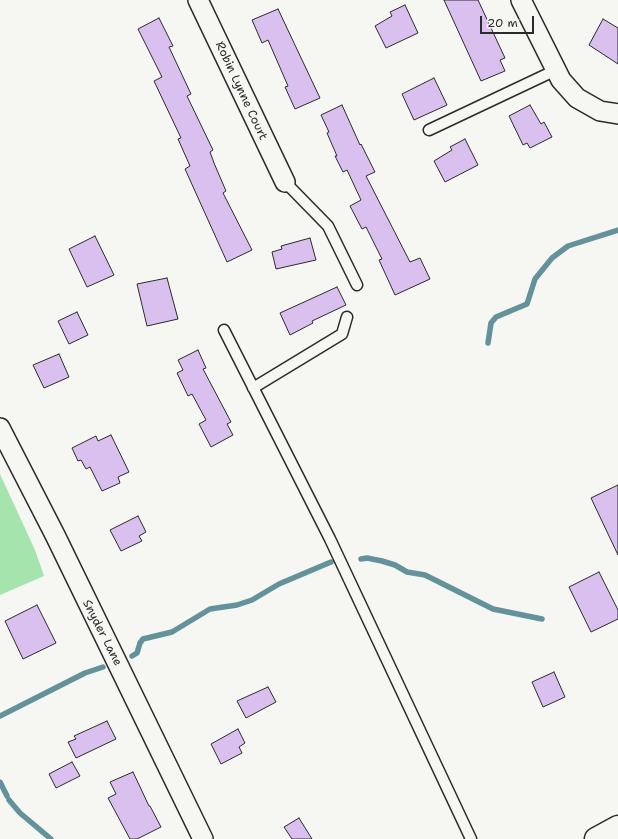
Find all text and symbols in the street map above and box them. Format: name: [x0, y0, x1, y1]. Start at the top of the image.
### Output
scale bar: [482, 8, 536, 34]
text: 20 m: [487, 15, 518, 31]
street label: Robin Lynne Court: [212, 39, 270, 143]
street label: Snyder Lane: [79, 597, 125, 669]

